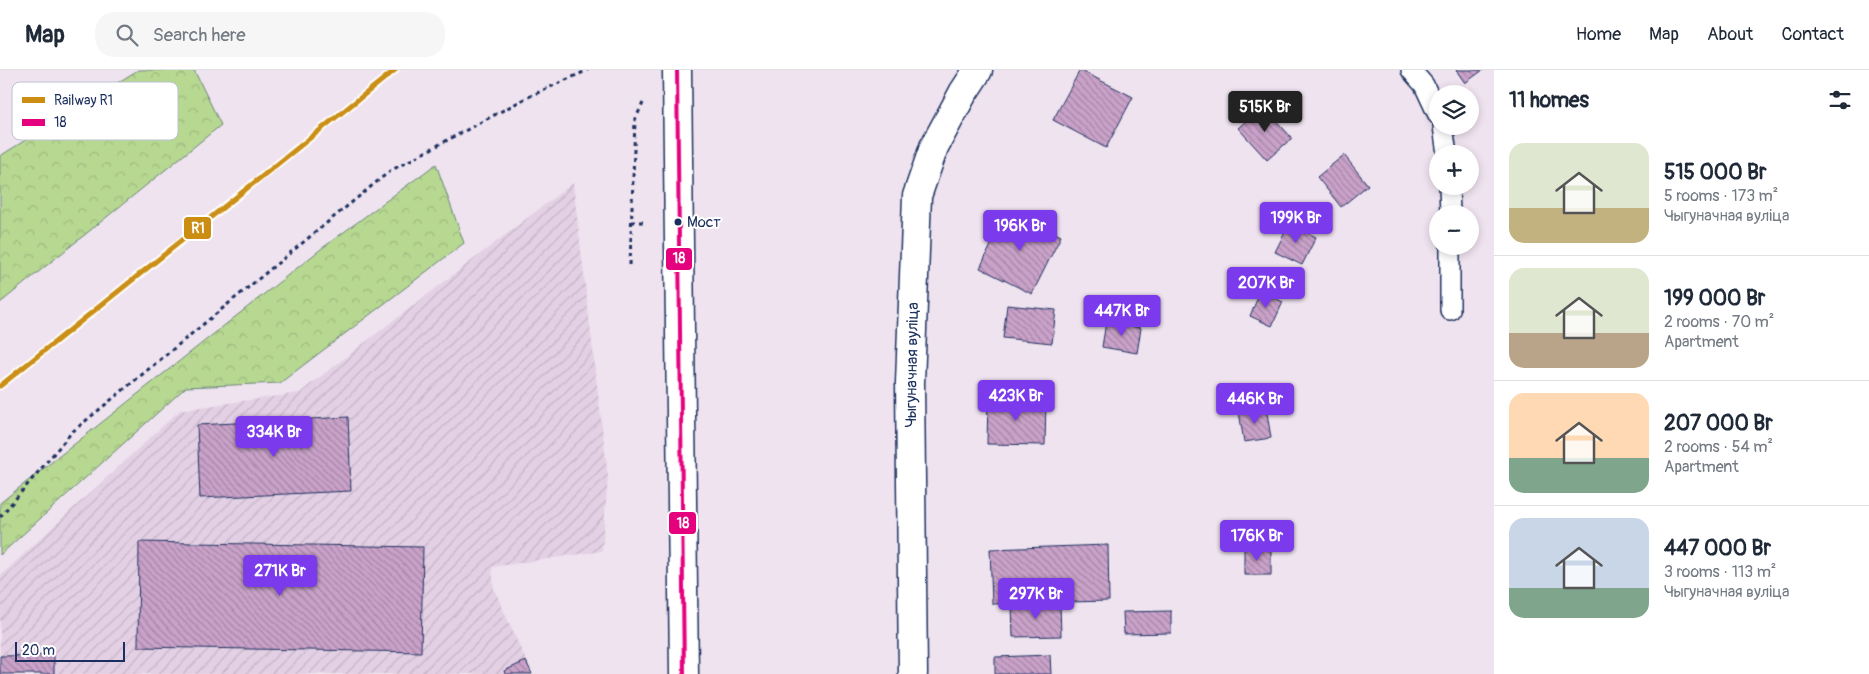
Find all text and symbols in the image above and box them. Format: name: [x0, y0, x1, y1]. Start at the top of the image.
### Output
search box: [95, 12, 445, 57]
text: Map: [25, 20, 65, 49]
icon: search: [113, 21, 141, 49]
text: Search here: [153, 23, 246, 47]
text: Home: [1576, 23, 1621, 46]
text: Map: [1649, 23, 1679, 46]
text: About: [1707, 23, 1753, 46]
text: Contact: [1781, 23, 1844, 46]
legend: [12, 82, 178, 140]
map controls: [1429, 85, 1479, 255]
button: layers: [1429, 85, 1479, 135]
icon: filters: [1826, 86, 1854, 114]
text: 11 homes: [1509, 87, 1589, 114]
pin: 515K Br: [1219, 90, 1311, 133]
text: Railway R1: [54, 92, 113, 109]
text: 515K Br: [1239, 97, 1291, 117]
text: 18: [54, 114, 67, 131]
button: +: [1429, 145, 1479, 195]
text: 515 000 Br: [1664, 159, 1767, 186]
icon: home: [1549, 163, 1609, 223]
text: 5 rooms · 173 m²: [1664, 186, 1778, 206]
pin: 199K Br: [1250, 202, 1342, 244]
button: −: [1429, 205, 1479, 255]
text: Чыгуначная вуліца: [1664, 206, 1790, 226]
text: 199K Br: [1271, 208, 1321, 228]
pin: 196K Br: [974, 210, 1066, 252]
place label: Мост: [687, 213, 721, 232]
line badge: R1: [183, 216, 212, 240]
text: 196K Br: [994, 216, 1046, 236]
marker: Мост: [673, 217, 683, 227]
text: R1: [191, 220, 205, 237]
line badge: 18: [665, 247, 693, 271]
text: 18: [673, 250, 685, 267]
pin: 207K Br: [1220, 266, 1312, 309]
text: 207K Br: [1238, 273, 1294, 293]
text: 199 000 Br: [1664, 285, 1765, 312]
icon: home: [1549, 288, 1609, 348]
pin: 447K Br: [1076, 294, 1168, 337]
text: 447K Br: [1095, 301, 1149, 321]
street label: Чыгуначная вуліца: [901, 302, 923, 428]
text: 2 rooms · 70 m²: [1664, 312, 1774, 332]
text: Apartment: [1664, 332, 1739, 352]
pin: 423K Br: [970, 380, 1062, 422]
pin: 446K Br: [1209, 382, 1301, 425]
text: 423K Br: [989, 386, 1043, 406]
text: 446K Br: [1227, 389, 1283, 409]
text: 207 000 Br: [1664, 410, 1773, 437]
icon: home: [1549, 413, 1609, 473]
pin: 334K Br: [228, 416, 320, 458]
text: 334K Br: [246, 422, 302, 442]
text: 2 rooms · 54 m²: [1664, 437, 1773, 457]
text: Apartment: [1664, 457, 1739, 477]
line badge: 18: [668, 511, 697, 535]
text: 18: [677, 515, 689, 532]
pin: 176K Br: [1211, 520, 1303, 562]
text: 176K Br: [1231, 526, 1283, 546]
text: 447 000 Br: [1664, 535, 1771, 562]
icon: home: [1549, 538, 1609, 598]
pin: 271K Br: [234, 554, 326, 597]
text: 271K Br: [254, 561, 306, 581]
text: 3 rooms · 113 m²: [1664, 562, 1776, 582]
pin: 297K Br: [990, 578, 1082, 620]
text: Чыгуначная вуліца: [1664, 582, 1790, 602]
text: 297K Br: [1009, 584, 1063, 604]
scale bar: [15, 639, 125, 662]
text: 20 m: [22, 642, 55, 659]

